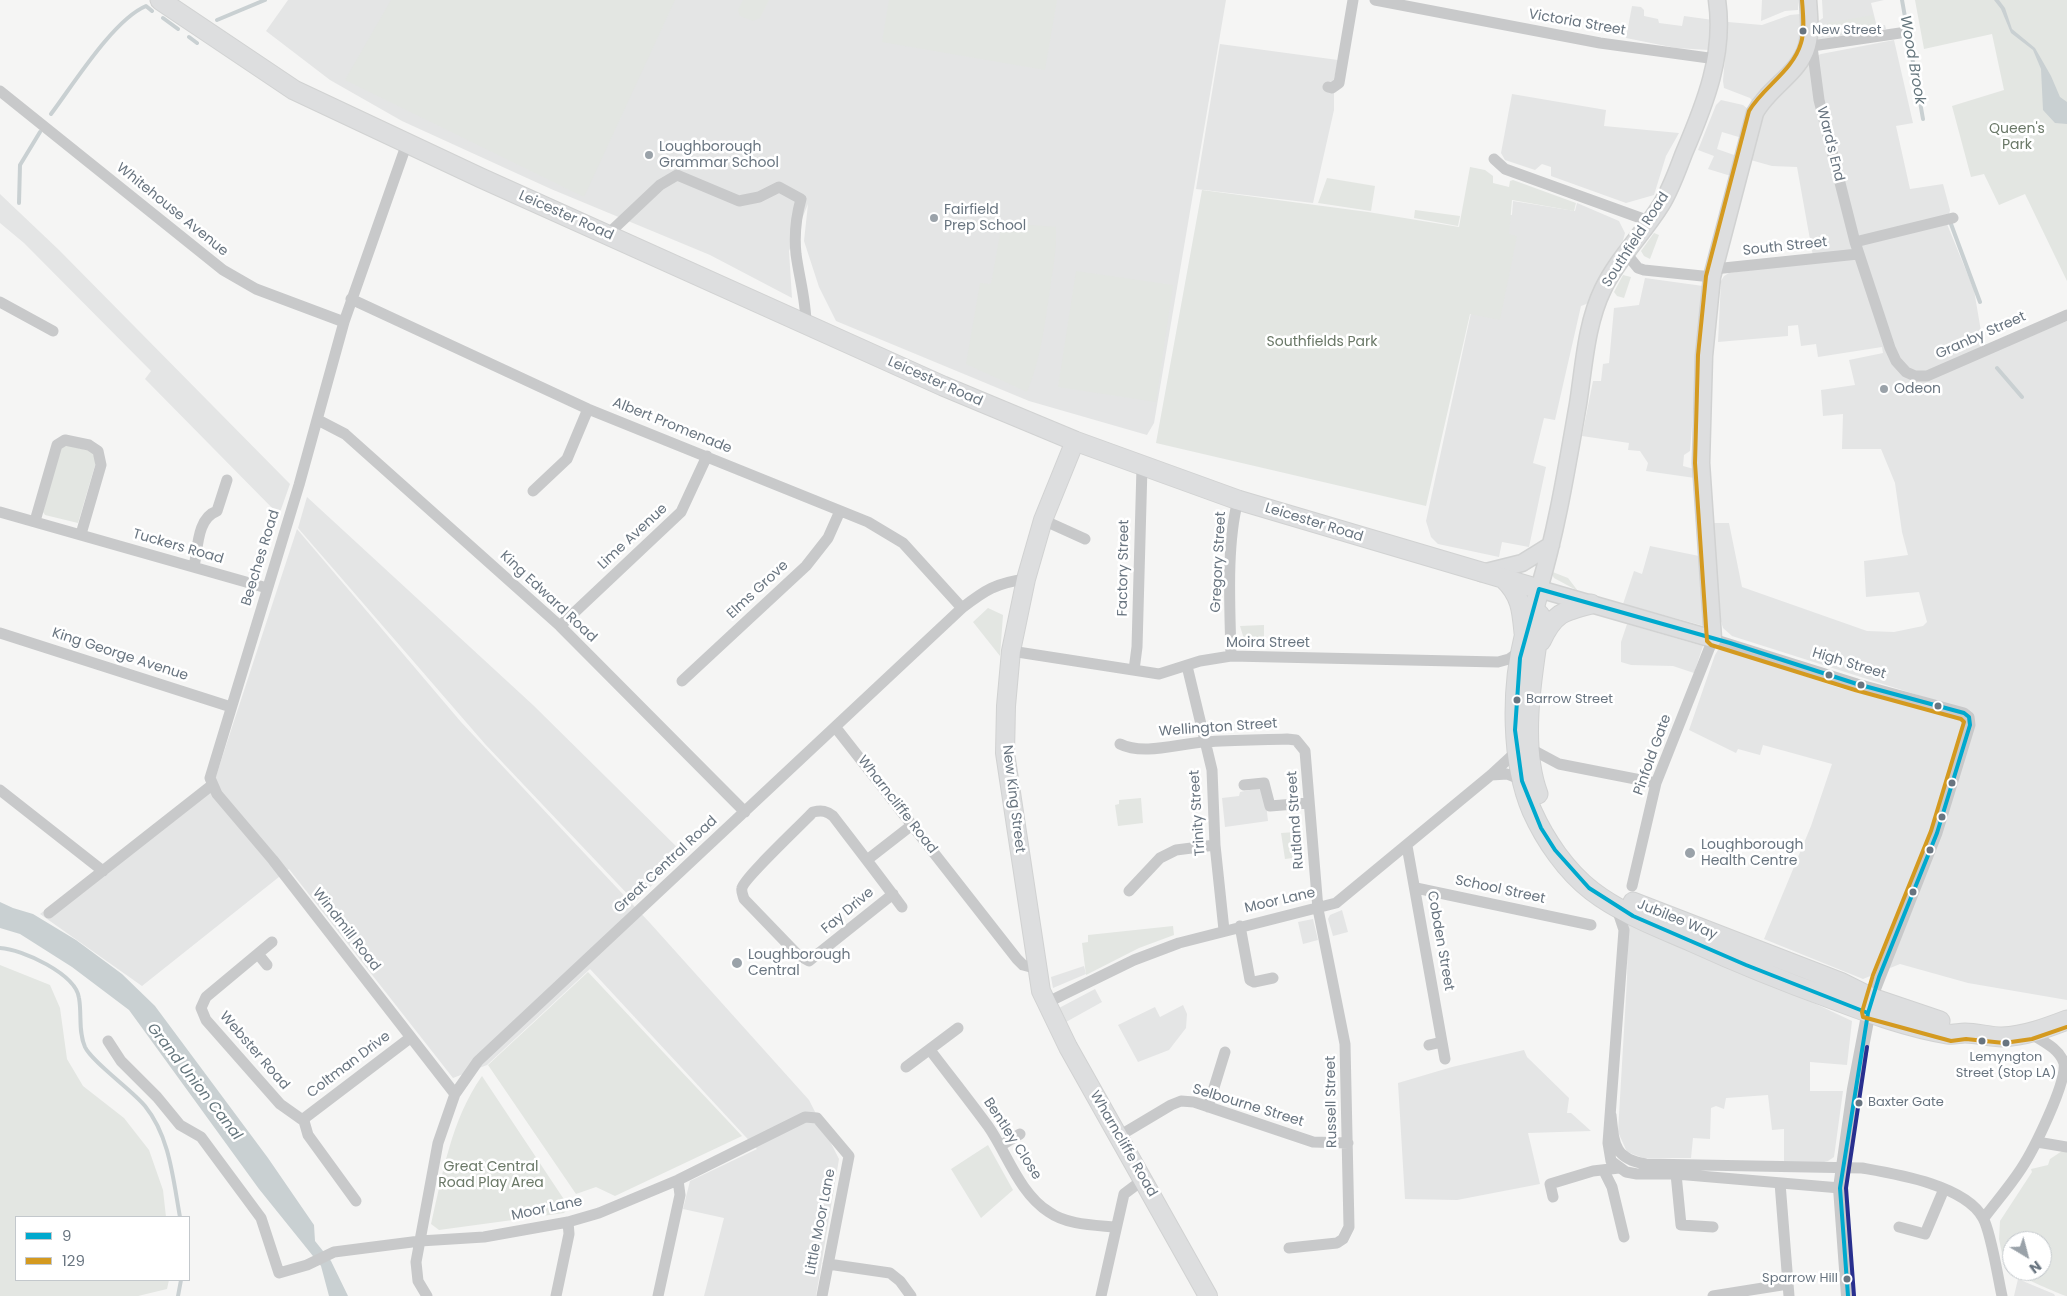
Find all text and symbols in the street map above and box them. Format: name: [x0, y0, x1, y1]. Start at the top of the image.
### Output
street label: Victoria Street: [1527, 6, 1627, 40]
water label: Wood Brook: [1895, 14, 1929, 106]
place label: New Street: [1812, 23, 1881, 39]
marker: New Street: [1798, 26, 1808, 36]
street label: Ward's End: [1813, 105, 1847, 183]
park label: Queen's Park: [1989, 121, 2045, 154]
place label: Loughborough Grammar School: [659, 139, 779, 172]
marker: Loughborough Grammar School: [643, 149, 655, 161]
street label: Whitehouse Avenue: [113, 160, 231, 260]
street label: Leicester Road: [516, 188, 616, 244]
street label: Southfield Road: [1599, 189, 1673, 291]
place label: Fairfield Prep School: [944, 202, 1026, 234]
marker: Fairfield Prep School: [928, 212, 940, 224]
street label: South Street: [1742, 234, 1828, 260]
street label: Granby Street: [1933, 309, 2029, 363]
park label: Southfields Park: [1267, 334, 1377, 350]
street label: Leicester Road: [885, 354, 985, 410]
place label: Odeon: [1894, 381, 1941, 397]
marker: Odeon: [1878, 383, 1890, 395]
street label: Albert Promenade: [610, 394, 734, 458]
street label: Leicester Road: [1263, 500, 1365, 546]
street label: Lime Avenue: [595, 501, 671, 573]
street label: Beeches Road: [238, 508, 284, 608]
street label: Gregory Street: [1208, 511, 1230, 613]
street label: Factory Street: [1115, 519, 1133, 617]
street label: Tuckers Road: [131, 526, 225, 568]
street label: King Edward Road: [496, 548, 600, 646]
street label: Elms Grove: [724, 557, 792, 623]
street label: King George Avenue: [50, 625, 190, 685]
street label: Moira Street: [1226, 635, 1310, 651]
street label: High Street: [1810, 645, 1888, 683]
unlabelled marker: [1824, 670, 1834, 680]
unlabelled marker: [1856, 680, 1866, 690]
place label: Barrow Street: [1526, 692, 1613, 708]
marker: Barrow Street: [1512, 695, 1522, 705]
unlabelled marker: [1933, 701, 1943, 711]
street label: Pinfold Gate: [1631, 712, 1675, 798]
street label: Wellington Street: [1158, 715, 1278, 741]
street label: New King Street: [998, 744, 1028, 854]
street label: Wharncliffe Road: [854, 753, 940, 857]
street label: Trinity Street: [1187, 769, 1209, 857]
street label: Rutland Street: [1284, 770, 1308, 870]
unlabelled marker: [1947, 778, 1957, 788]
unlabelled marker: [1937, 812, 1947, 822]
street label: Great Central Road: [611, 813, 721, 917]
place label: Loughborough Health Centre: [1701, 837, 1803, 870]
unlabelled marker: [1925, 845, 1935, 855]
marker: Loughborough Health Centre: [1683, 846, 1697, 860]
street label: School Street: [1453, 872, 1547, 908]
street label: Fay Drive: [818, 884, 878, 938]
street label: Windmill Road: [308, 885, 384, 975]
street label: Moor Lane: [1243, 885, 1317, 917]
unlabelled marker: [1908, 887, 1918, 897]
street label: Cobden Street: [1423, 890, 1457, 992]
street label: Jubilee Way: [1635, 896, 1719, 944]
place label: Loughborough Central: [748, 947, 850, 980]
marker: Loughborough Central: [730, 956, 744, 970]
street label: Webster Road: [215, 1008, 293, 1094]
water label: Grand Union Canal: [143, 1020, 245, 1144]
street label: Coltman Drive: [304, 1028, 394, 1102]
unlabelled marker: [1977, 1036, 1987, 1046]
marker: Lemyngton Street (Stop LA): [2001, 1038, 2011, 1048]
place label: Lemyngton Street (Stop LA): [1956, 1050, 2056, 1081]
street label: Russell Street: [1323, 1056, 1341, 1148]
street label: Selbourne Street: [1190, 1081, 1306, 1131]
street label: Wharncliffe Road: [1086, 1088, 1160, 1200]
street label: Bentley Close: [979, 1095, 1045, 1183]
place label: Baxter Gate: [1868, 1095, 1944, 1111]
marker: Baxter Gate: [1854, 1098, 1864, 1108]
park label: Great Central Road Play Area: [438, 1159, 544, 1192]
street label: Little Moor Lane: [802, 1168, 840, 1276]
street label: Moor Lane: [510, 1193, 584, 1225]
legend: [15, 1216, 190, 1281]
text: 9: [62, 1225, 71, 1246]
north arrow: [2002, 1231, 2052, 1281]
text: 129: [62, 1250, 85, 1271]
text: N: [2025, 1256, 2046, 1278]
place label: Sparrow Hill: [1762, 1271, 1838, 1287]
marker: Sparrow Hill: [1842, 1274, 1852, 1284]

